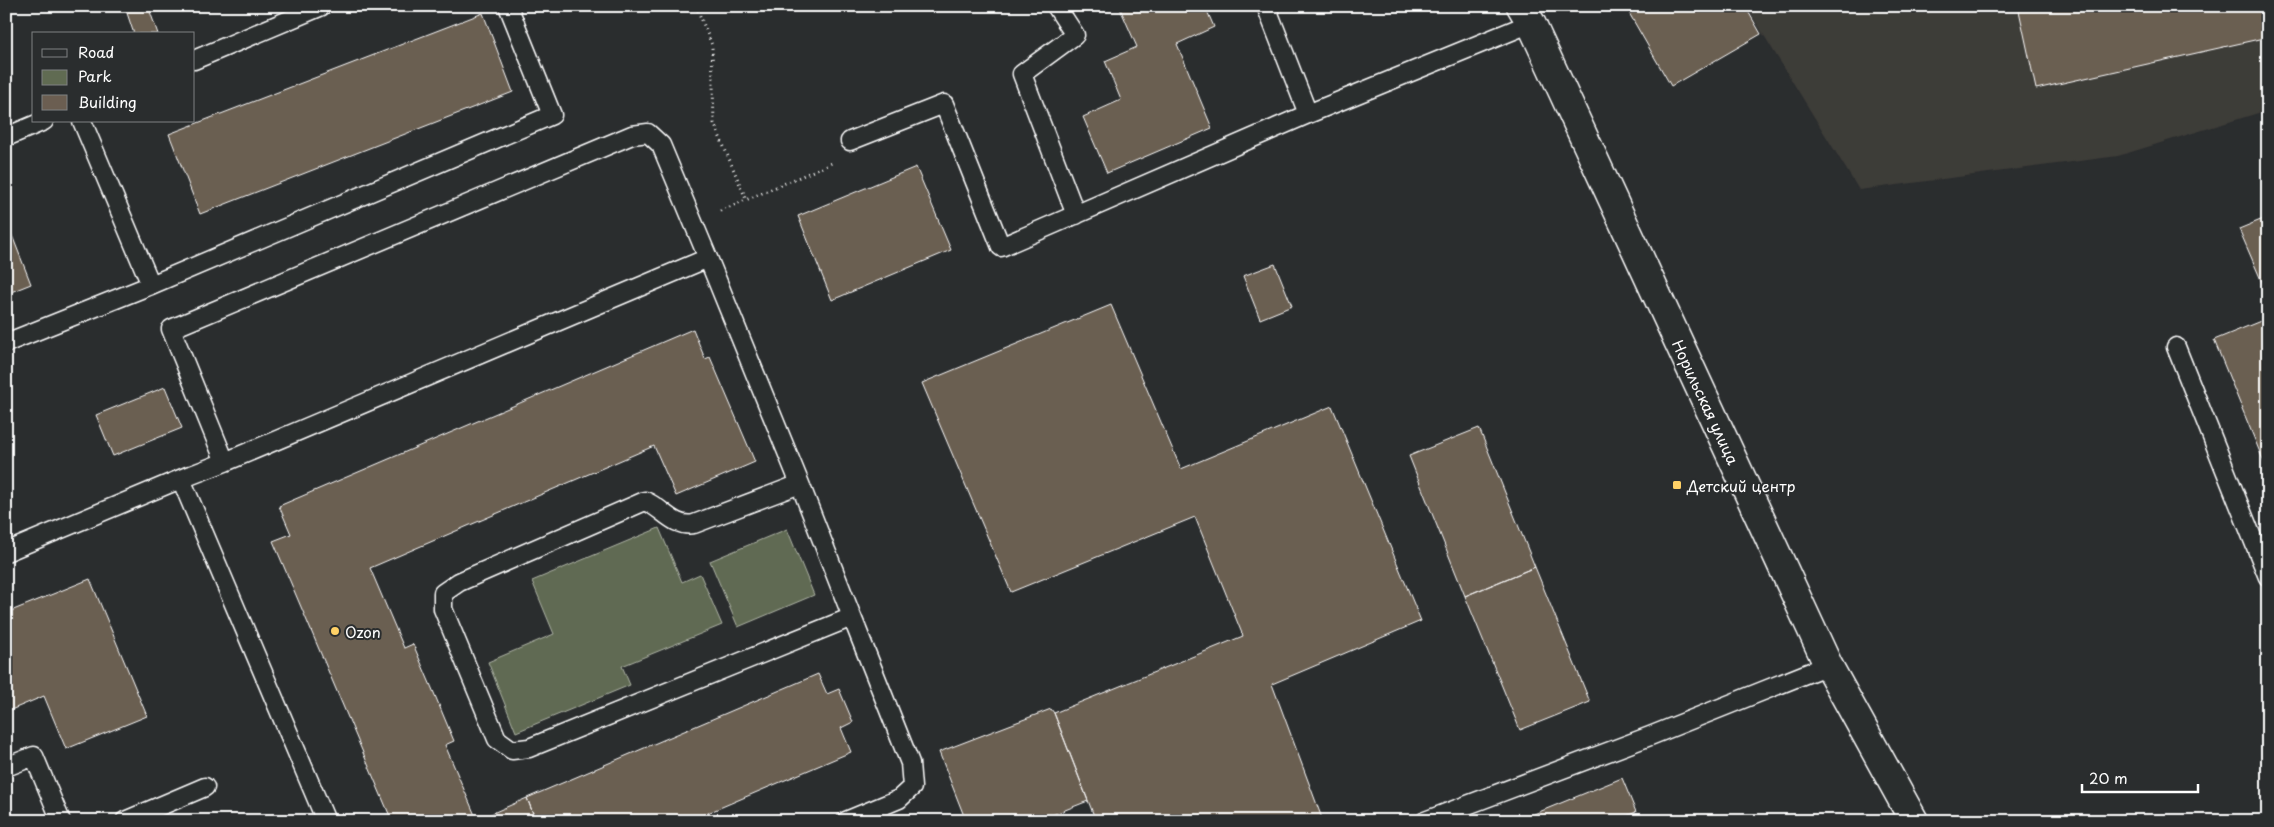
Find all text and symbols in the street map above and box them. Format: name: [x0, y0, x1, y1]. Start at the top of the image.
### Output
legend: [32, 32, 195, 122]
text: Road: [78, 40, 114, 63]
text: Park: [78, 64, 112, 87]
text: Building: [78, 90, 137, 113]
street label: Норильская улица: [1667, 336, 1745, 469]
place label: Детский центр: [1686, 474, 1795, 497]
marker: Детский центр: [1671, 479, 1683, 491]
place label: Ozon: [345, 620, 381, 643]
marker: Ozon: [329, 625, 341, 637]
scale bar: [2082, 762, 2198, 794]
text: 20 m: [2089, 766, 2128, 789]

